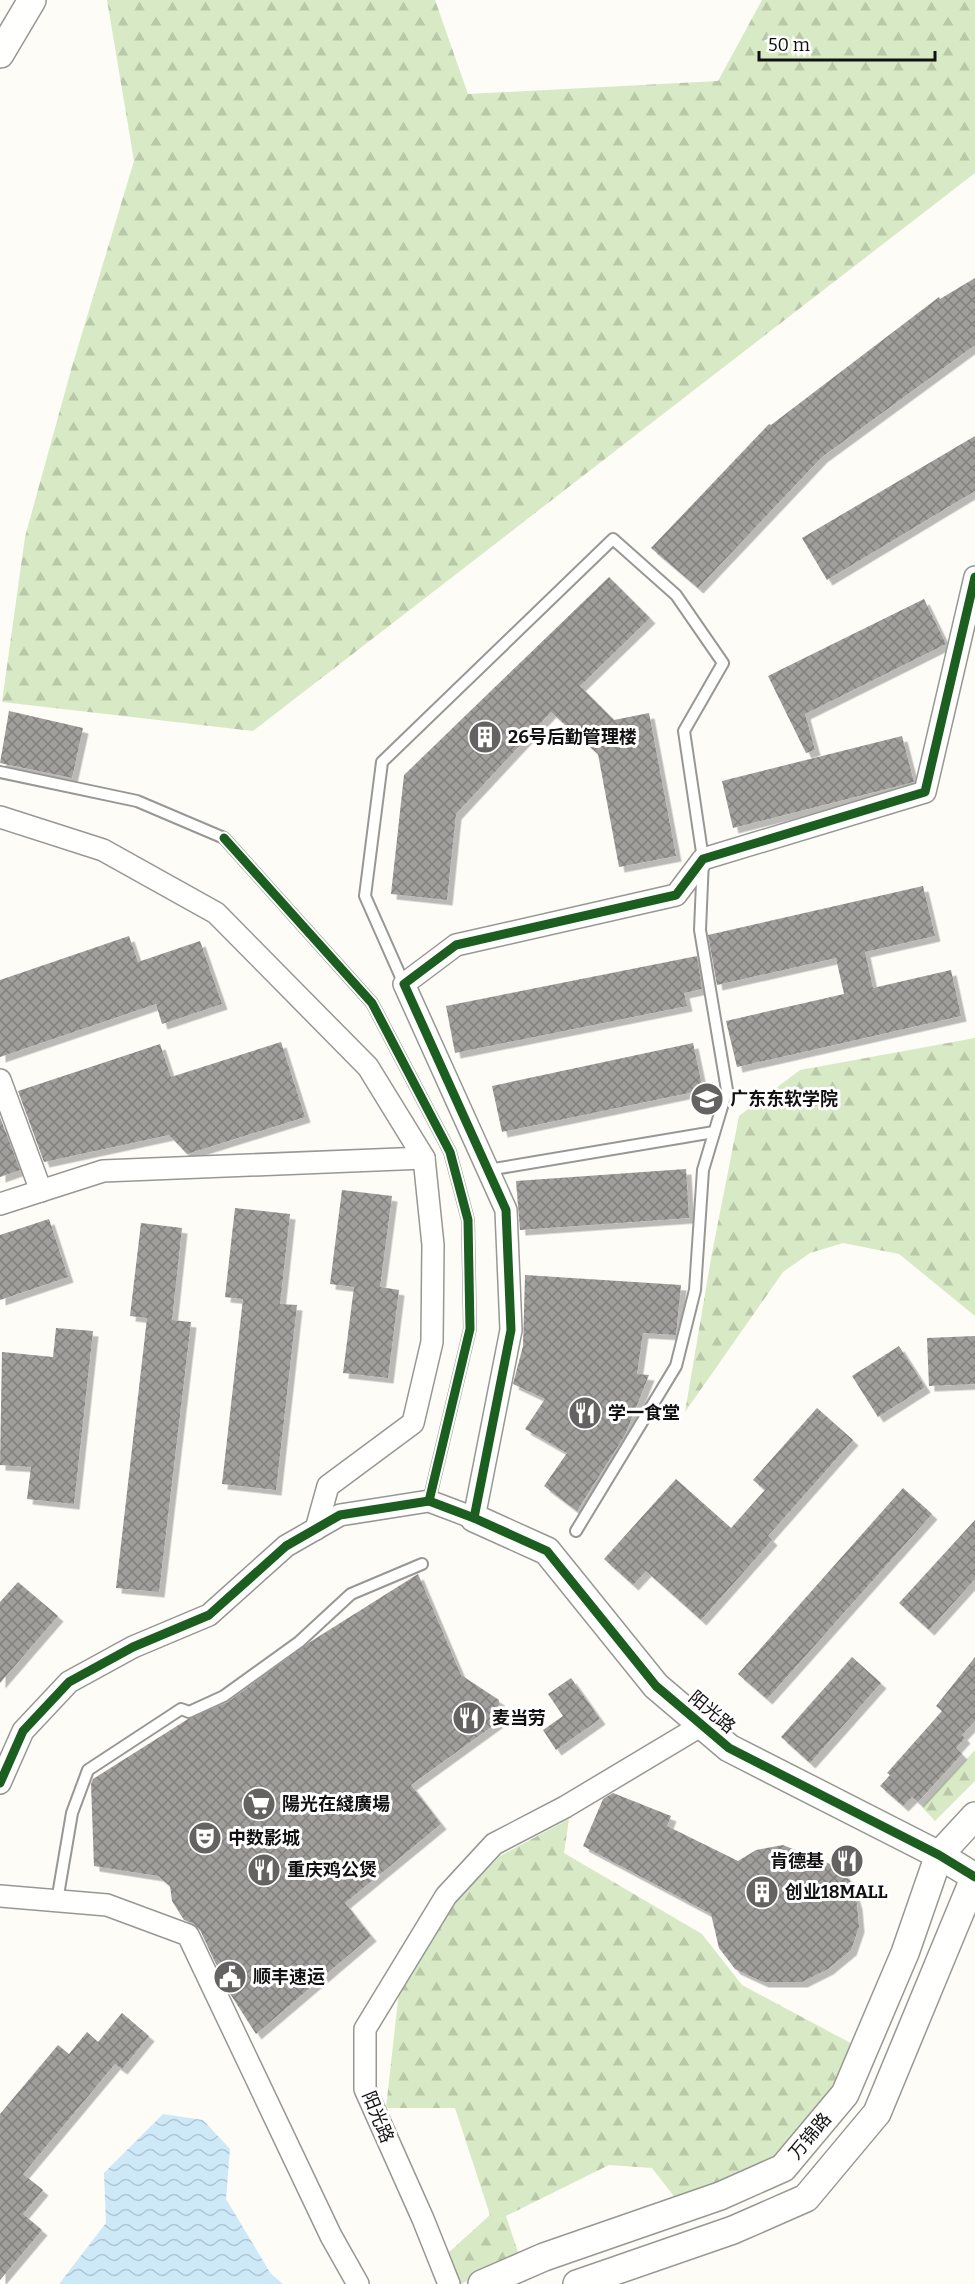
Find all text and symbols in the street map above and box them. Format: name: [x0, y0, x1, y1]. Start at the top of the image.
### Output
scale bar: [759, 24, 934, 62]
text: 50 m: [768, 34, 810, 56]
building icon: 26号后勤管理楼: [467, 719, 503, 755]
place label: 26号后勤管理楼: [508, 726, 637, 748]
school or university icon: 广东东软学院: [689, 1081, 725, 1117]
place label: 广东东软学院: [730, 1088, 838, 1110]
restaurant icon: 学一食堂: [567, 1395, 603, 1431]
place label: 学一食堂: [608, 1402, 680, 1424]
street label: 阳光路: [684, 1686, 740, 1738]
restaurant icon: 麦当劳: [451, 1700, 487, 1736]
place label: 麦当劳: [492, 1707, 546, 1729]
supermarket icon: 陽光在綫廣場: [241, 1786, 277, 1822]
place label: 陽光在綫廣場: [282, 1793, 390, 1815]
theatre icon: 中数影城: [187, 1820, 223, 1856]
place label: 中数影城: [228, 1827, 300, 1849]
restaurant icon: 肯德基: [829, 1843, 865, 1879]
place label: 肯德基: [770, 1850, 824, 1872]
restaurant icon: 重庆鸡公煲: [246, 1852, 282, 1888]
place label: 重庆鸡公煲: [287, 1859, 377, 1881]
building icon: 创业18MALL: [744, 1874, 780, 1910]
place label: 创业18MALL: [785, 1881, 888, 1903]
public building icon: 顺丰速运: [212, 1959, 248, 1995]
place label: 顺丰速运: [253, 1966, 325, 1988]
street label: 阳光路: [358, 2088, 398, 2146]
street label: 万锦路: [784, 2108, 836, 2164]

